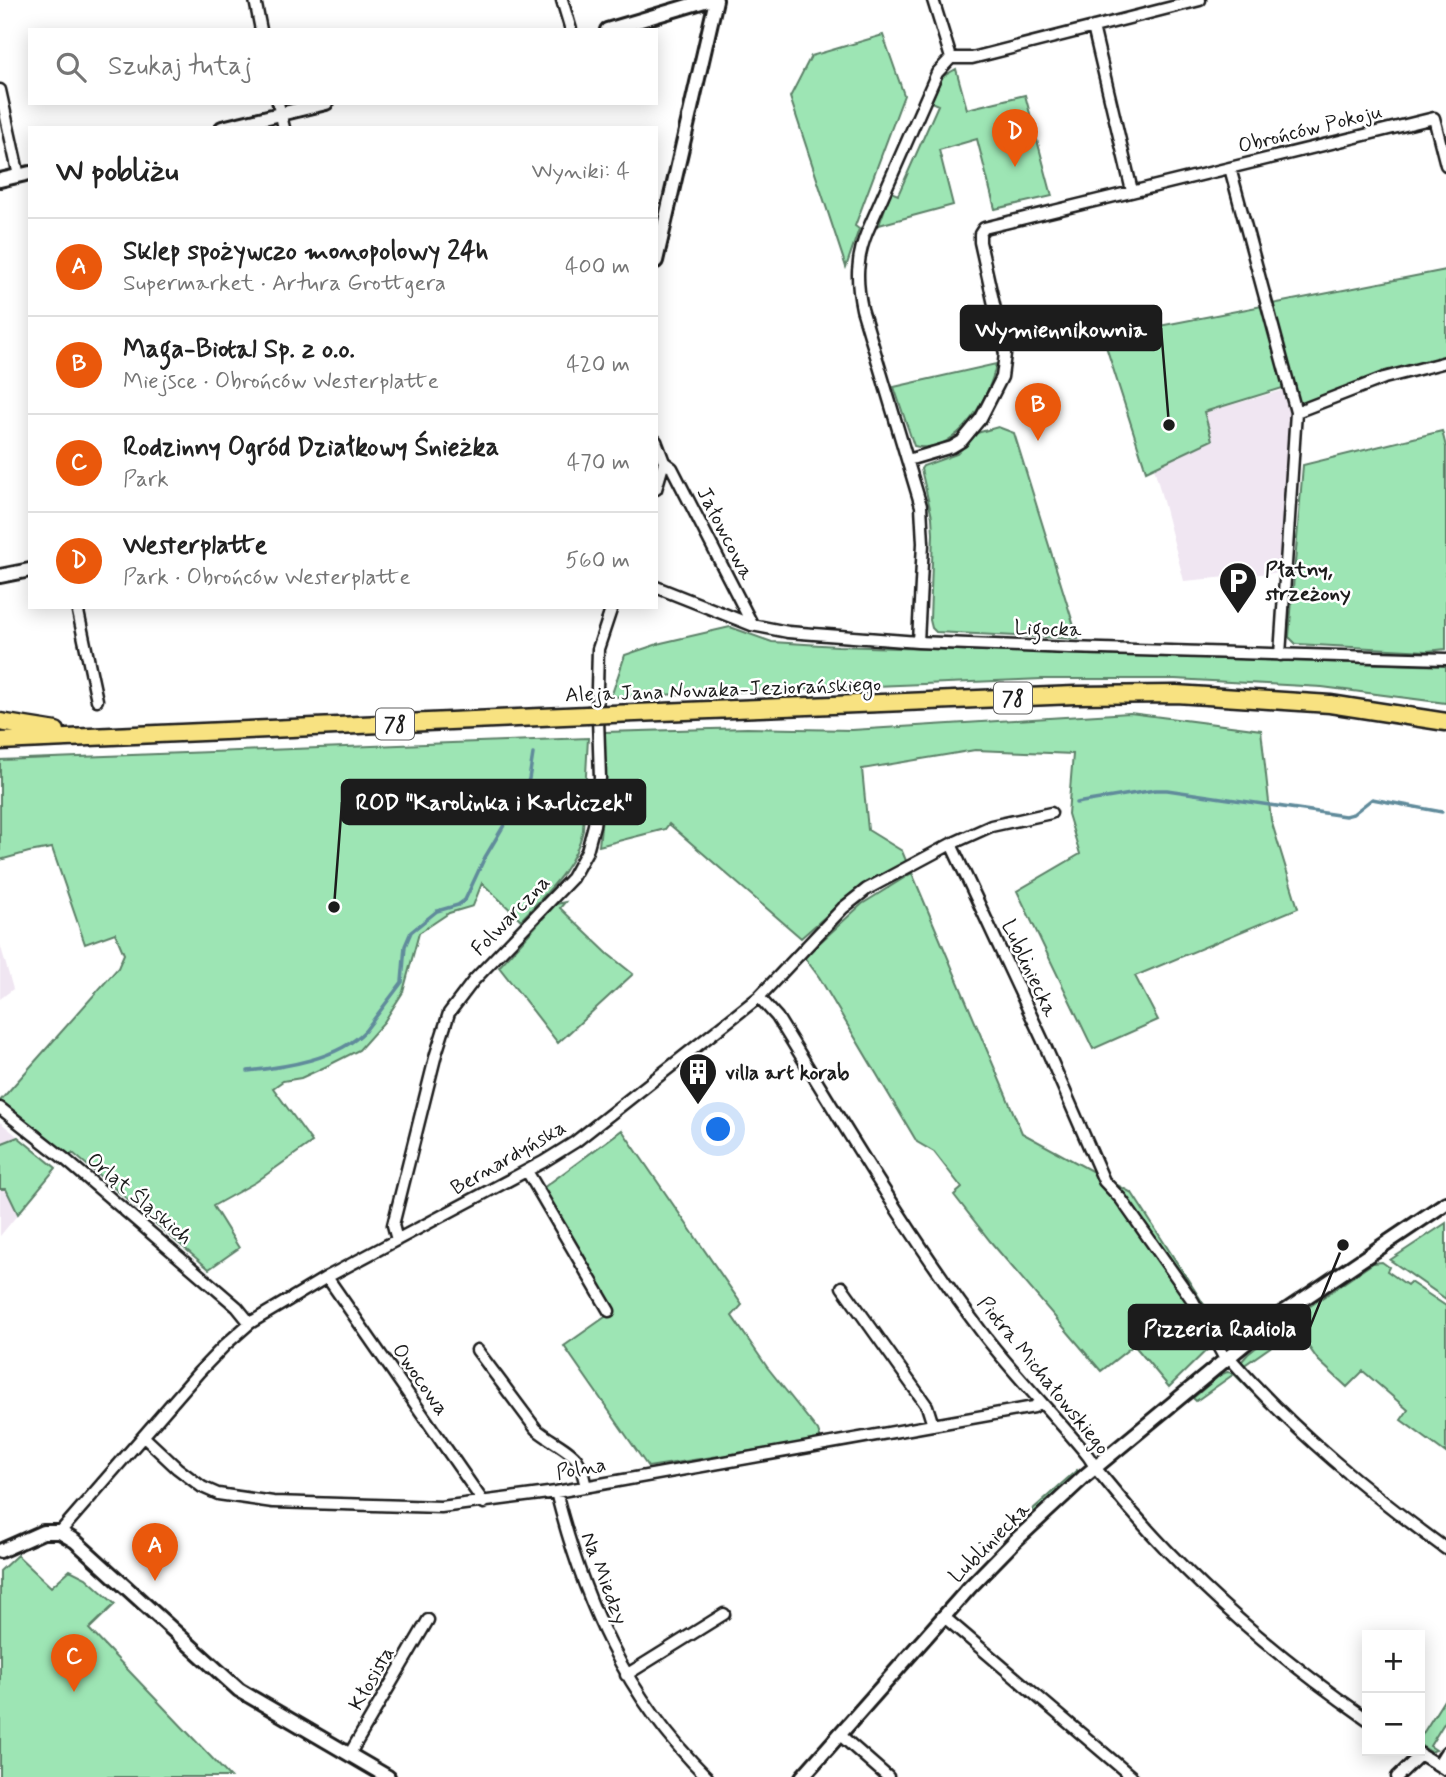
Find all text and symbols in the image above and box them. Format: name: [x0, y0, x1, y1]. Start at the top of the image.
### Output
search box: [28, 28, 658, 105]
icon: search: [52, 48, 90, 86]
text: Szukaj tutaj: [108, 50, 252, 84]
street label: Obrońców Pokoju: [1235, 98, 1385, 160]
pin: D: [992, 109, 1038, 167]
text: W pobliżu: [56, 152, 179, 191]
text: Wyniki: 4: [531, 157, 630, 187]
text: Sklep spożywczo monopolowy 24h: [123, 235, 489, 269]
text: A: [71, 252, 87, 282]
text: 400 m: [565, 252, 630, 282]
text: Supermarket · Artura Grottgera: [123, 269, 446, 299]
callout: Wymiennikownia: [961, 306, 1161, 350]
text: Wymiennikownia: [974, 316, 1148, 346]
text: Maga-Biotal Sp. z o.o.: [123, 333, 355, 367]
text: B: [72, 350, 86, 380]
text: 420 m: [566, 350, 630, 380]
text: Miejsce · Obrońców Westerplatte: [123, 367, 439, 397]
pin: B: [1015, 383, 1061, 441]
text: Rodzinny Ogród Działkowy Śnieżka: [123, 431, 499, 465]
text: C: [71, 448, 87, 478]
text: 470 m: [567, 448, 630, 478]
text: Park: [123, 465, 169, 495]
street label: Jałowcowa: [690, 482, 761, 585]
text: Westerplatte: [123, 529, 267, 563]
text: D: [71, 546, 87, 576]
text: 560 m: [565, 546, 630, 576]
place label: Płatny, strzeżony: [1265, 556, 1351, 608]
parking icon: Płatny, strzeżony: [1217, 560, 1259, 615]
text: Park · Obrońców Westerplatte: [123, 563, 410, 593]
street label: Ligocka: [1014, 614, 1082, 646]
street label: Aleja Jana Nowaka-Jeziorańskiego: [565, 670, 882, 711]
road number: 78: [994, 682, 1032, 713]
road number: 78: [376, 708, 414, 740]
callout: ROD "Karolinka i Karliczek": [342, 780, 645, 824]
text: ROD "Karolinka i Karliczek": [356, 789, 632, 819]
street label: Folwarczna: [465, 869, 556, 962]
street label: Lubliniecka: [994, 915, 1064, 1022]
building icon: villa art korab: [677, 1051, 719, 1106]
place label: villa art korab: [725, 1059, 849, 1087]
your location: [701, 1112, 735, 1146]
street label: Bernardyńska: [446, 1113, 571, 1202]
street label: Orląt Śląskich: [80, 1146, 198, 1251]
street label: Piotra Michałowskiego: [970, 1290, 1116, 1461]
callout: Pizzeria Radiola: [1129, 1305, 1310, 1349]
text: Pizzeria Radiola: [1144, 1315, 1296, 1345]
street label: Owocowa: [385, 1338, 455, 1421]
street label: Polna: [554, 1451, 608, 1487]
street label: Lubliniecka: [943, 1496, 1037, 1589]
pin: A: [132, 1523, 178, 1581]
street label: Na Miedzy: [574, 1528, 634, 1629]
map controls: [1362, 1630, 1425, 1756]
button: +: [1362, 1630, 1425, 1693]
pin: C: [51, 1634, 97, 1692]
street label: Kłosista: [342, 1641, 401, 1716]
button: −: [1362, 1693, 1425, 1756]

